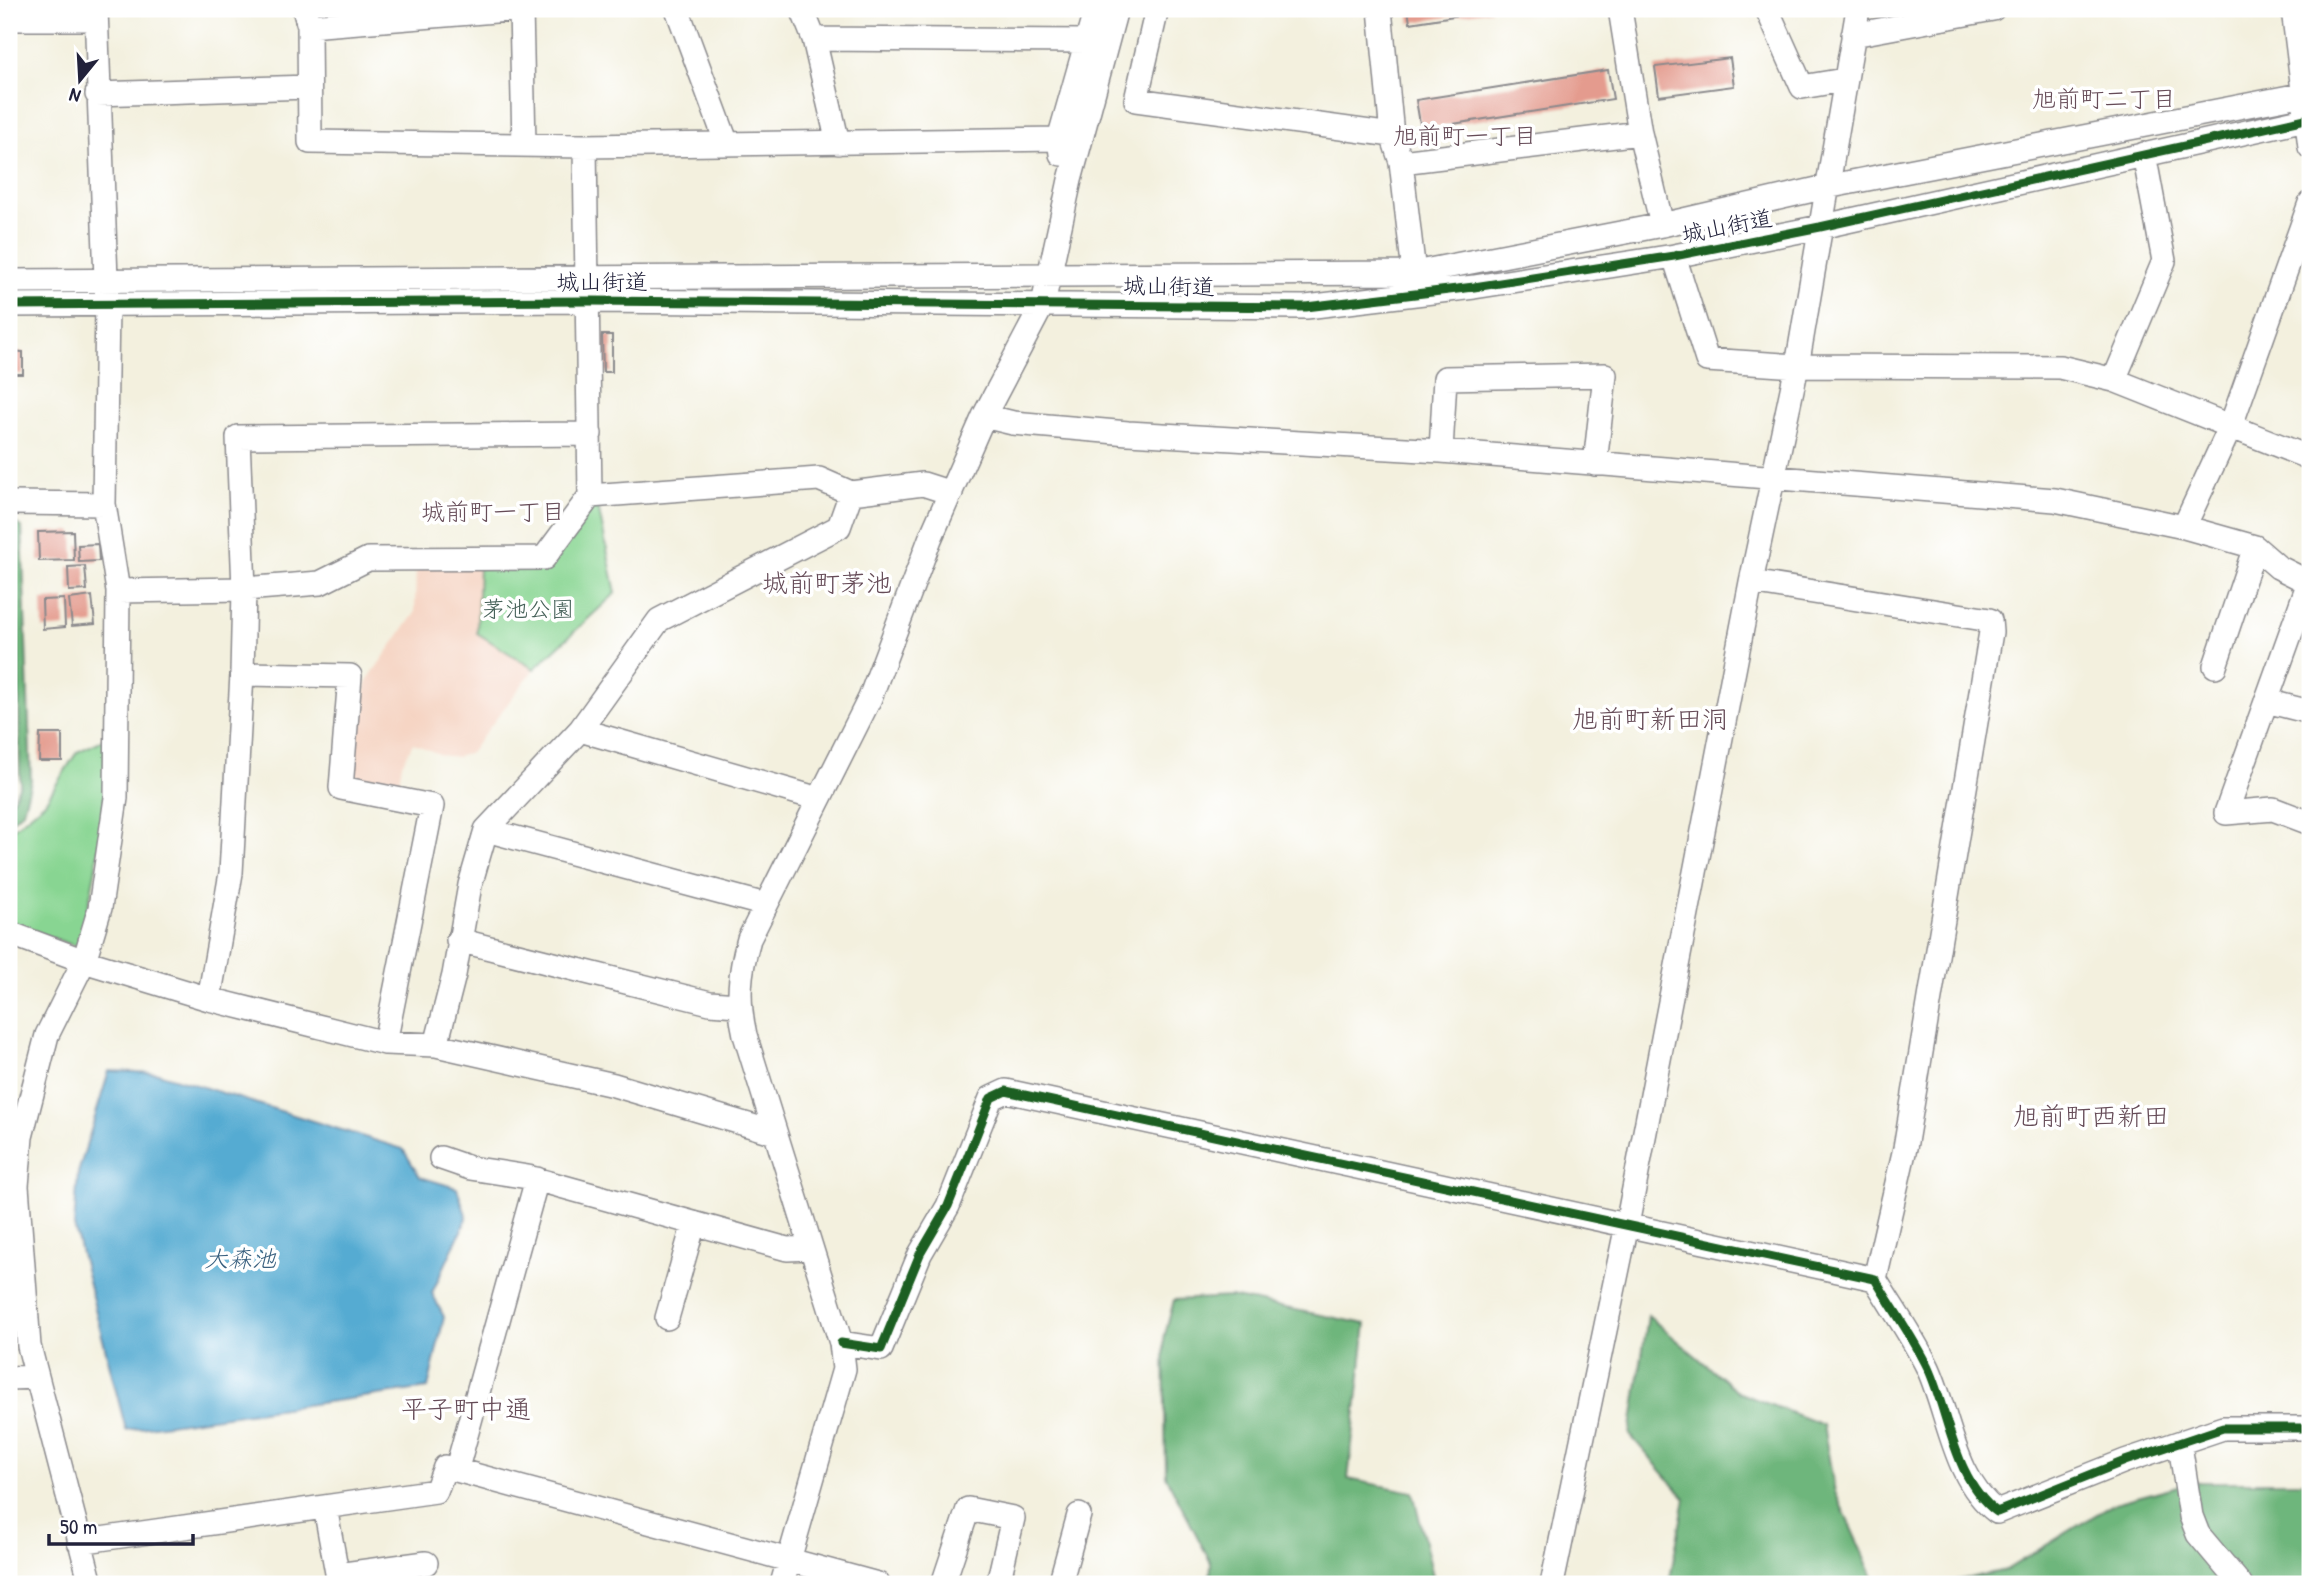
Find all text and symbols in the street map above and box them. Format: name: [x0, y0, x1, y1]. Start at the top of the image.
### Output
north arrow: [46, 46, 116, 116]
text: N: [66, 82, 84, 110]
district label: 旭前町二丁目: [2032, 82, 2176, 114]
district label: 旭前町一丁目: [1393, 119, 1537, 151]
street label: 城山街道: [1679, 202, 1775, 250]
street label: 城山街道: [556, 266, 648, 297]
street label: 城山街道: [1123, 269, 1215, 302]
district label: 城前町一丁目: [421, 495, 565, 527]
district label: 城前町茅池: [762, 565, 892, 600]
park label: 茅池公園: [482, 593, 574, 624]
district label: 旭前町新田洞: [1572, 701, 1728, 736]
district label: 旭前町西新田: [2013, 1098, 2169, 1133]
water label: 大森池: [204, 1242, 277, 1274]
district label: 平子町中通: [401, 1391, 531, 1426]
scale bar: [49, 1502, 192, 1546]
text: 50 m: [60, 1512, 97, 1541]

